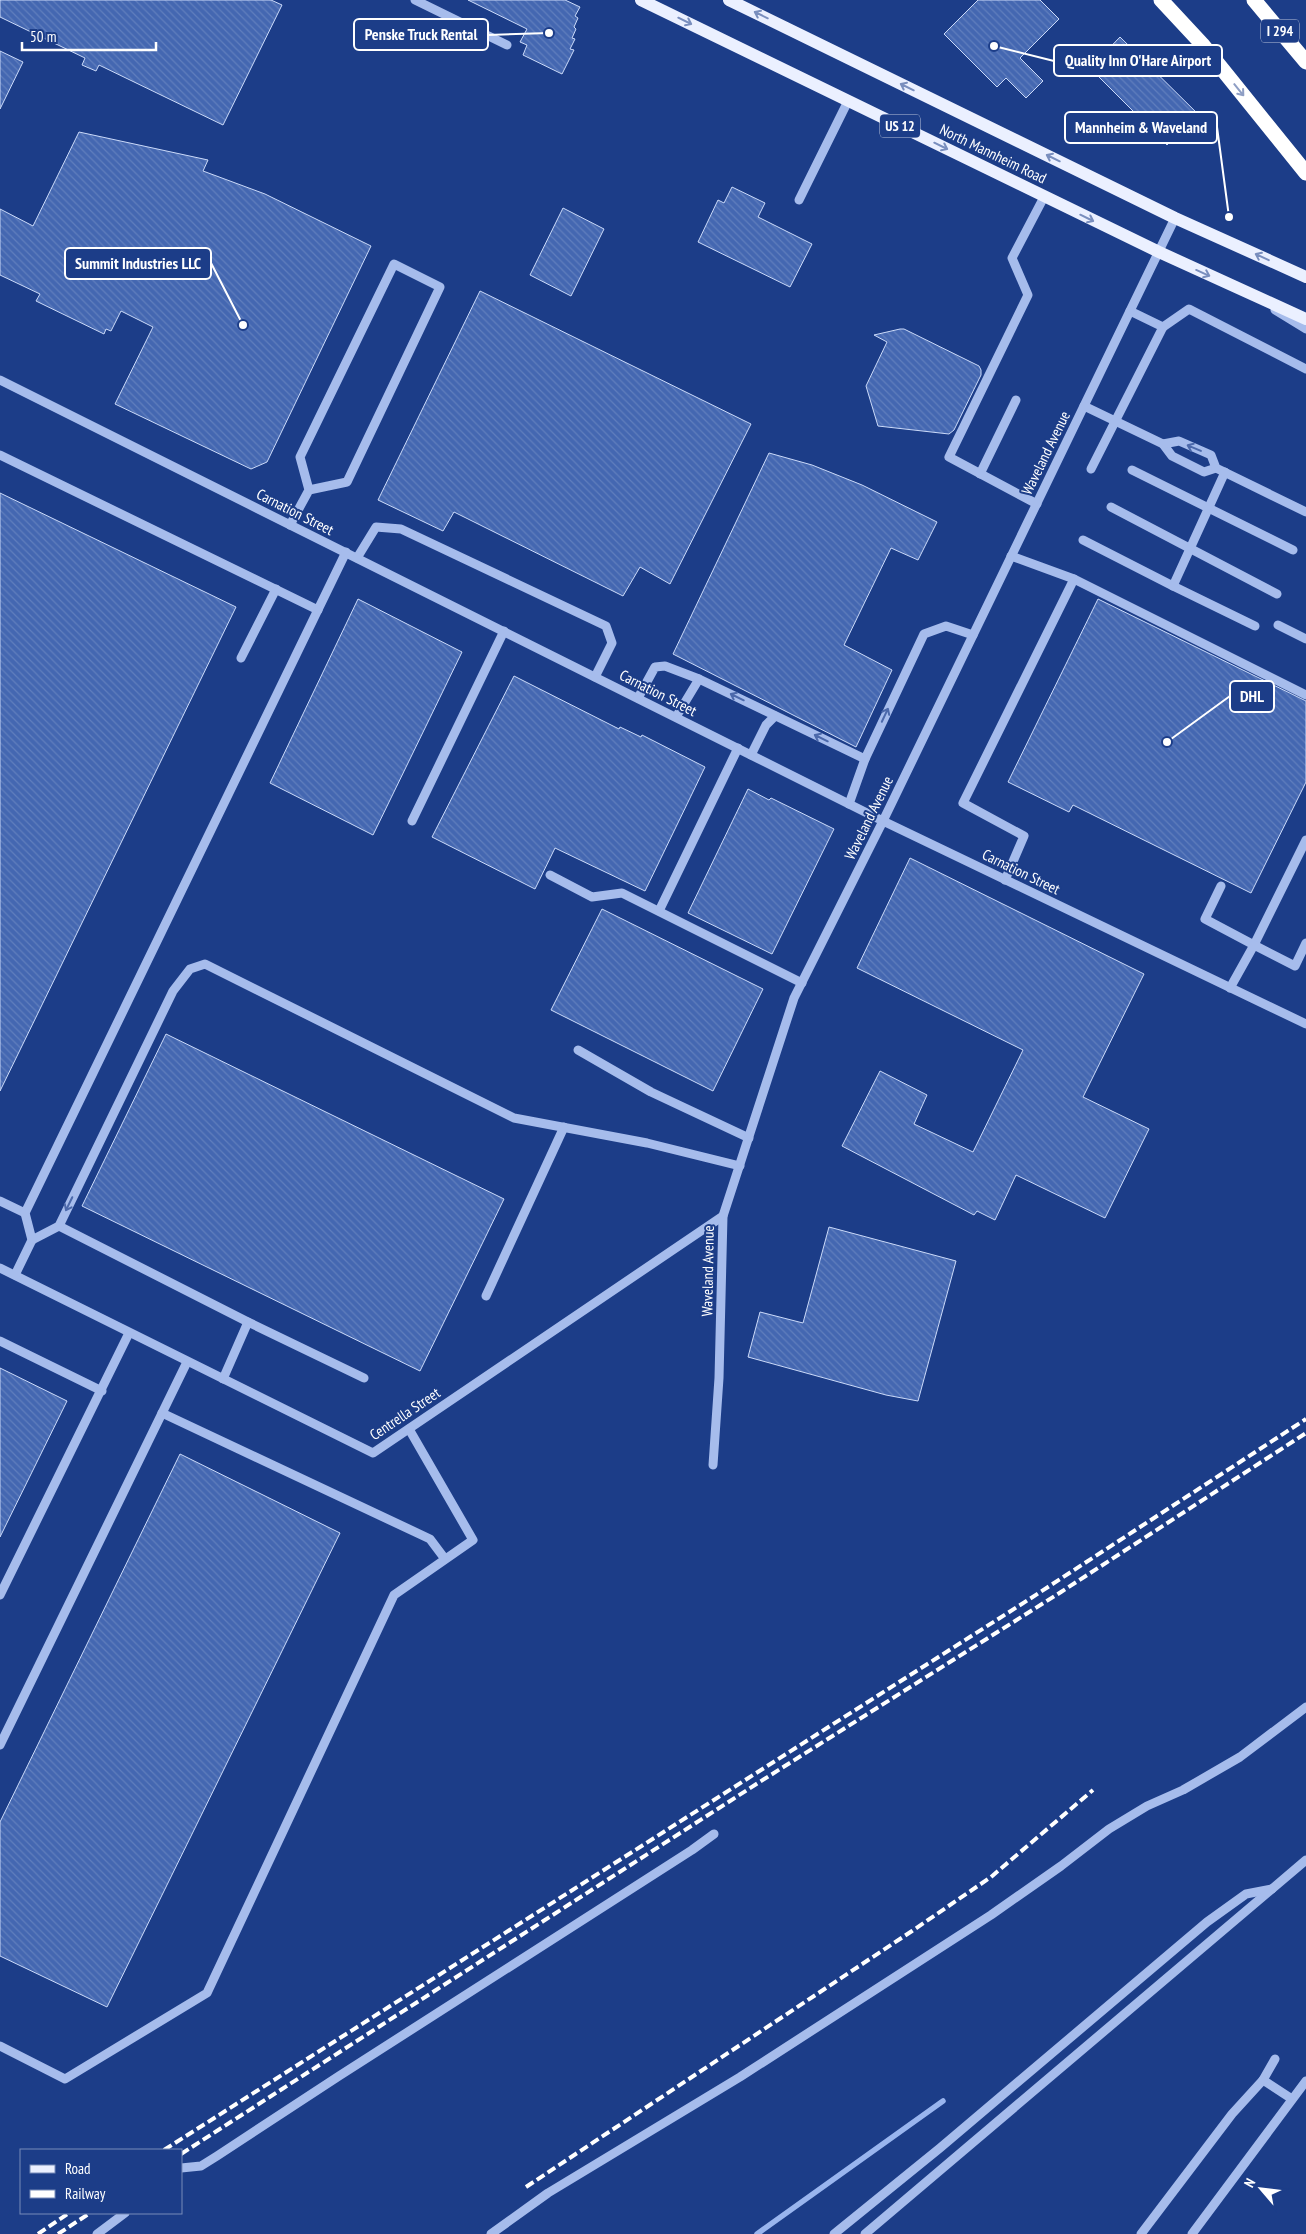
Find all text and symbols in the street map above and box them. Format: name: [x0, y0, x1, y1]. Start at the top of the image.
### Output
one-way arrow: [753, 10, 768, 20]
one-way arrow: [677, 17, 692, 27]
callout: Penske Truck Rental: [354, 19, 488, 50]
scale bar: [22, 20, 156, 52]
road number: I 294: [1261, 20, 1299, 42]
text: Penske Truck Rental: [365, 24, 477, 44]
text: 50 m: [30, 27, 56, 46]
callout: Quality Inn O'Hare Airport: [1054, 45, 1222, 76]
text: Quality Inn O'Hare Airport: [1065, 50, 1212, 70]
one-way arrow: [899, 82, 914, 92]
one-way arrow: [1233, 83, 1244, 96]
callout: Mannheim & Waveland: [1065, 112, 1217, 143]
road number: US 12: [880, 114, 920, 138]
text: Mannheim & Waveland: [1075, 117, 1207, 137]
street label: North Mannheim Road: [937, 120, 1050, 188]
one-way arrow: [934, 142, 949, 152]
one-way arrow: [1045, 153, 1060, 163]
one-way arrow: [1080, 213, 1095, 223]
callout: Summit Industries LLC: [65, 248, 211, 279]
one-way arrow: [1255, 252, 1270, 261]
text: Summit Industries LLC: [75, 253, 202, 273]
one-way arrow: [1195, 268, 1210, 278]
street label: Waveland Avenue: [1017, 408, 1074, 498]
one-way arrow: [1187, 442, 1202, 452]
street label: Carnation Street: [253, 484, 337, 539]
street label: Carnation Street: [616, 665, 700, 720]
callout: DHL: [1230, 681, 1274, 712]
text: DHL: [1240, 686, 1264, 706]
one-way arrow: [730, 692, 745, 701]
one-way arrow: [881, 708, 891, 723]
one-way arrow: [814, 733, 829, 742]
street label: Waveland Avenue: [840, 773, 897, 863]
street label: Carnation Street: [979, 845, 1063, 899]
one-way arrow: [64, 1196, 74, 1211]
street label: Waveland Avenue: [697, 1225, 718, 1317]
street label: Centrella Street: [366, 1383, 444, 1444]
legend: [20, 2149, 182, 2214]
text: Road: [65, 2159, 91, 2178]
north arrow: [1236, 2164, 1286, 2214]
text: N: [1240, 2175, 1259, 2190]
text: Railway: [65, 2184, 106, 2203]

